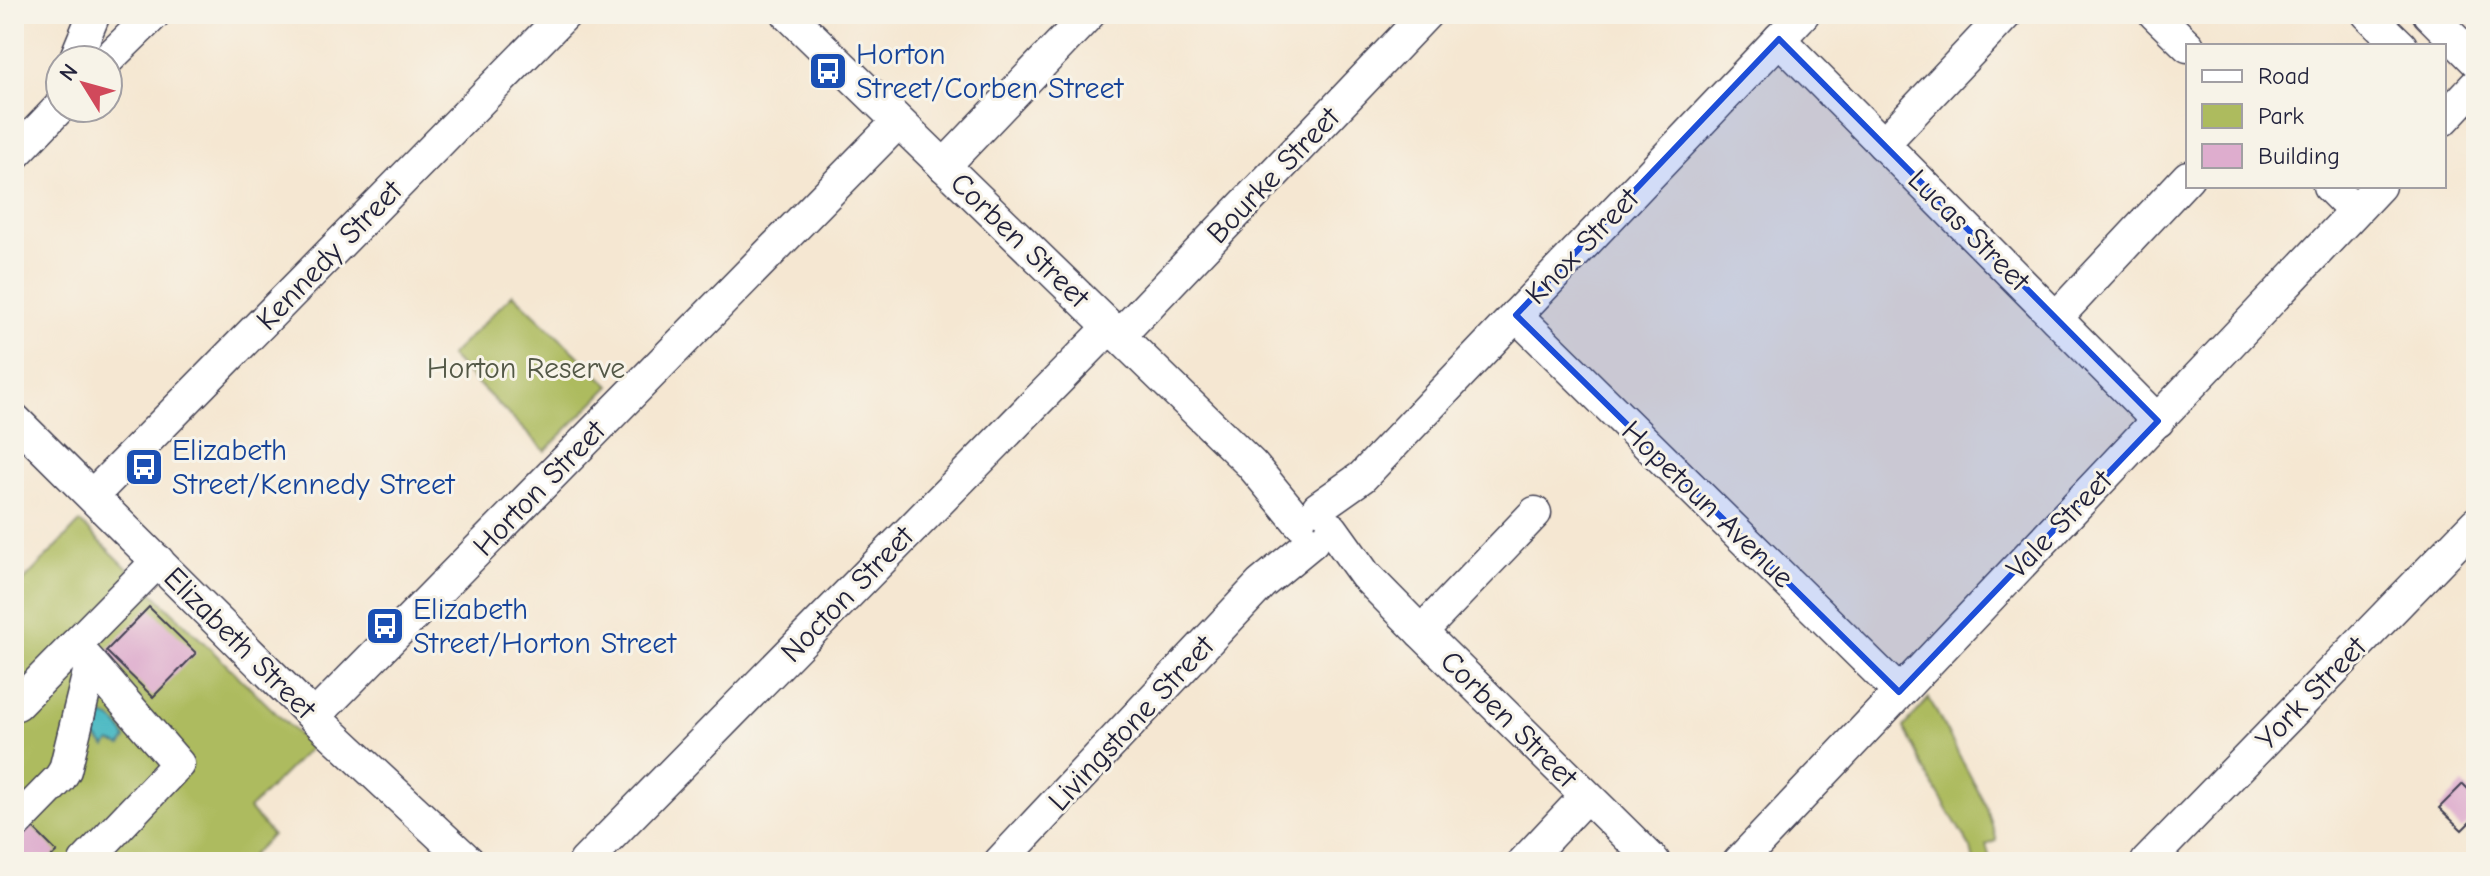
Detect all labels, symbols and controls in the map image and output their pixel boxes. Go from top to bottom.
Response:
place label: Horton Street/Corben Street [856,37,1125,106]
north arrow [44,44,124,124]
legend [2186,44,2446,188]
bus stop icon: Horton Street/Corben Street [807,50,849,92]
text: N [54,59,84,86]
text: Road [2258,62,2310,90]
street label: Bourke Street [1200,99,1348,251]
text: Park [2258,102,2304,130]
text: Building [2258,142,2340,170]
street label: Lucas Street [1901,162,2038,299]
street label: Corben Street [943,166,1097,316]
street label: Kennedy Street [249,172,410,337]
street label: Knox Street [1518,180,1647,312]
park label: Horton Reserve [427,351,625,386]
street label: Horton Street [466,412,614,563]
street label: Hopetoun Avenue [1614,413,1801,595]
place label: Elizabeth Street/Kennedy Street [172,433,456,502]
bus stop icon: Elizabeth Street/Kennedy Street [123,446,165,488]
street label: Vale Street [1999,462,2120,586]
street label: Nocton Street [774,518,922,670]
street label: Elizabeth Street [157,560,324,727]
place label: Elizabeth Street/Horton Street [413,592,677,661]
bus stop icon: Elizabeth Street/Horton Street [364,605,406,647]
street label: Livingstone Street [1041,628,1222,818]
street label: York Street [2249,629,2375,757]
street label: Corben Street [1433,644,1585,796]

